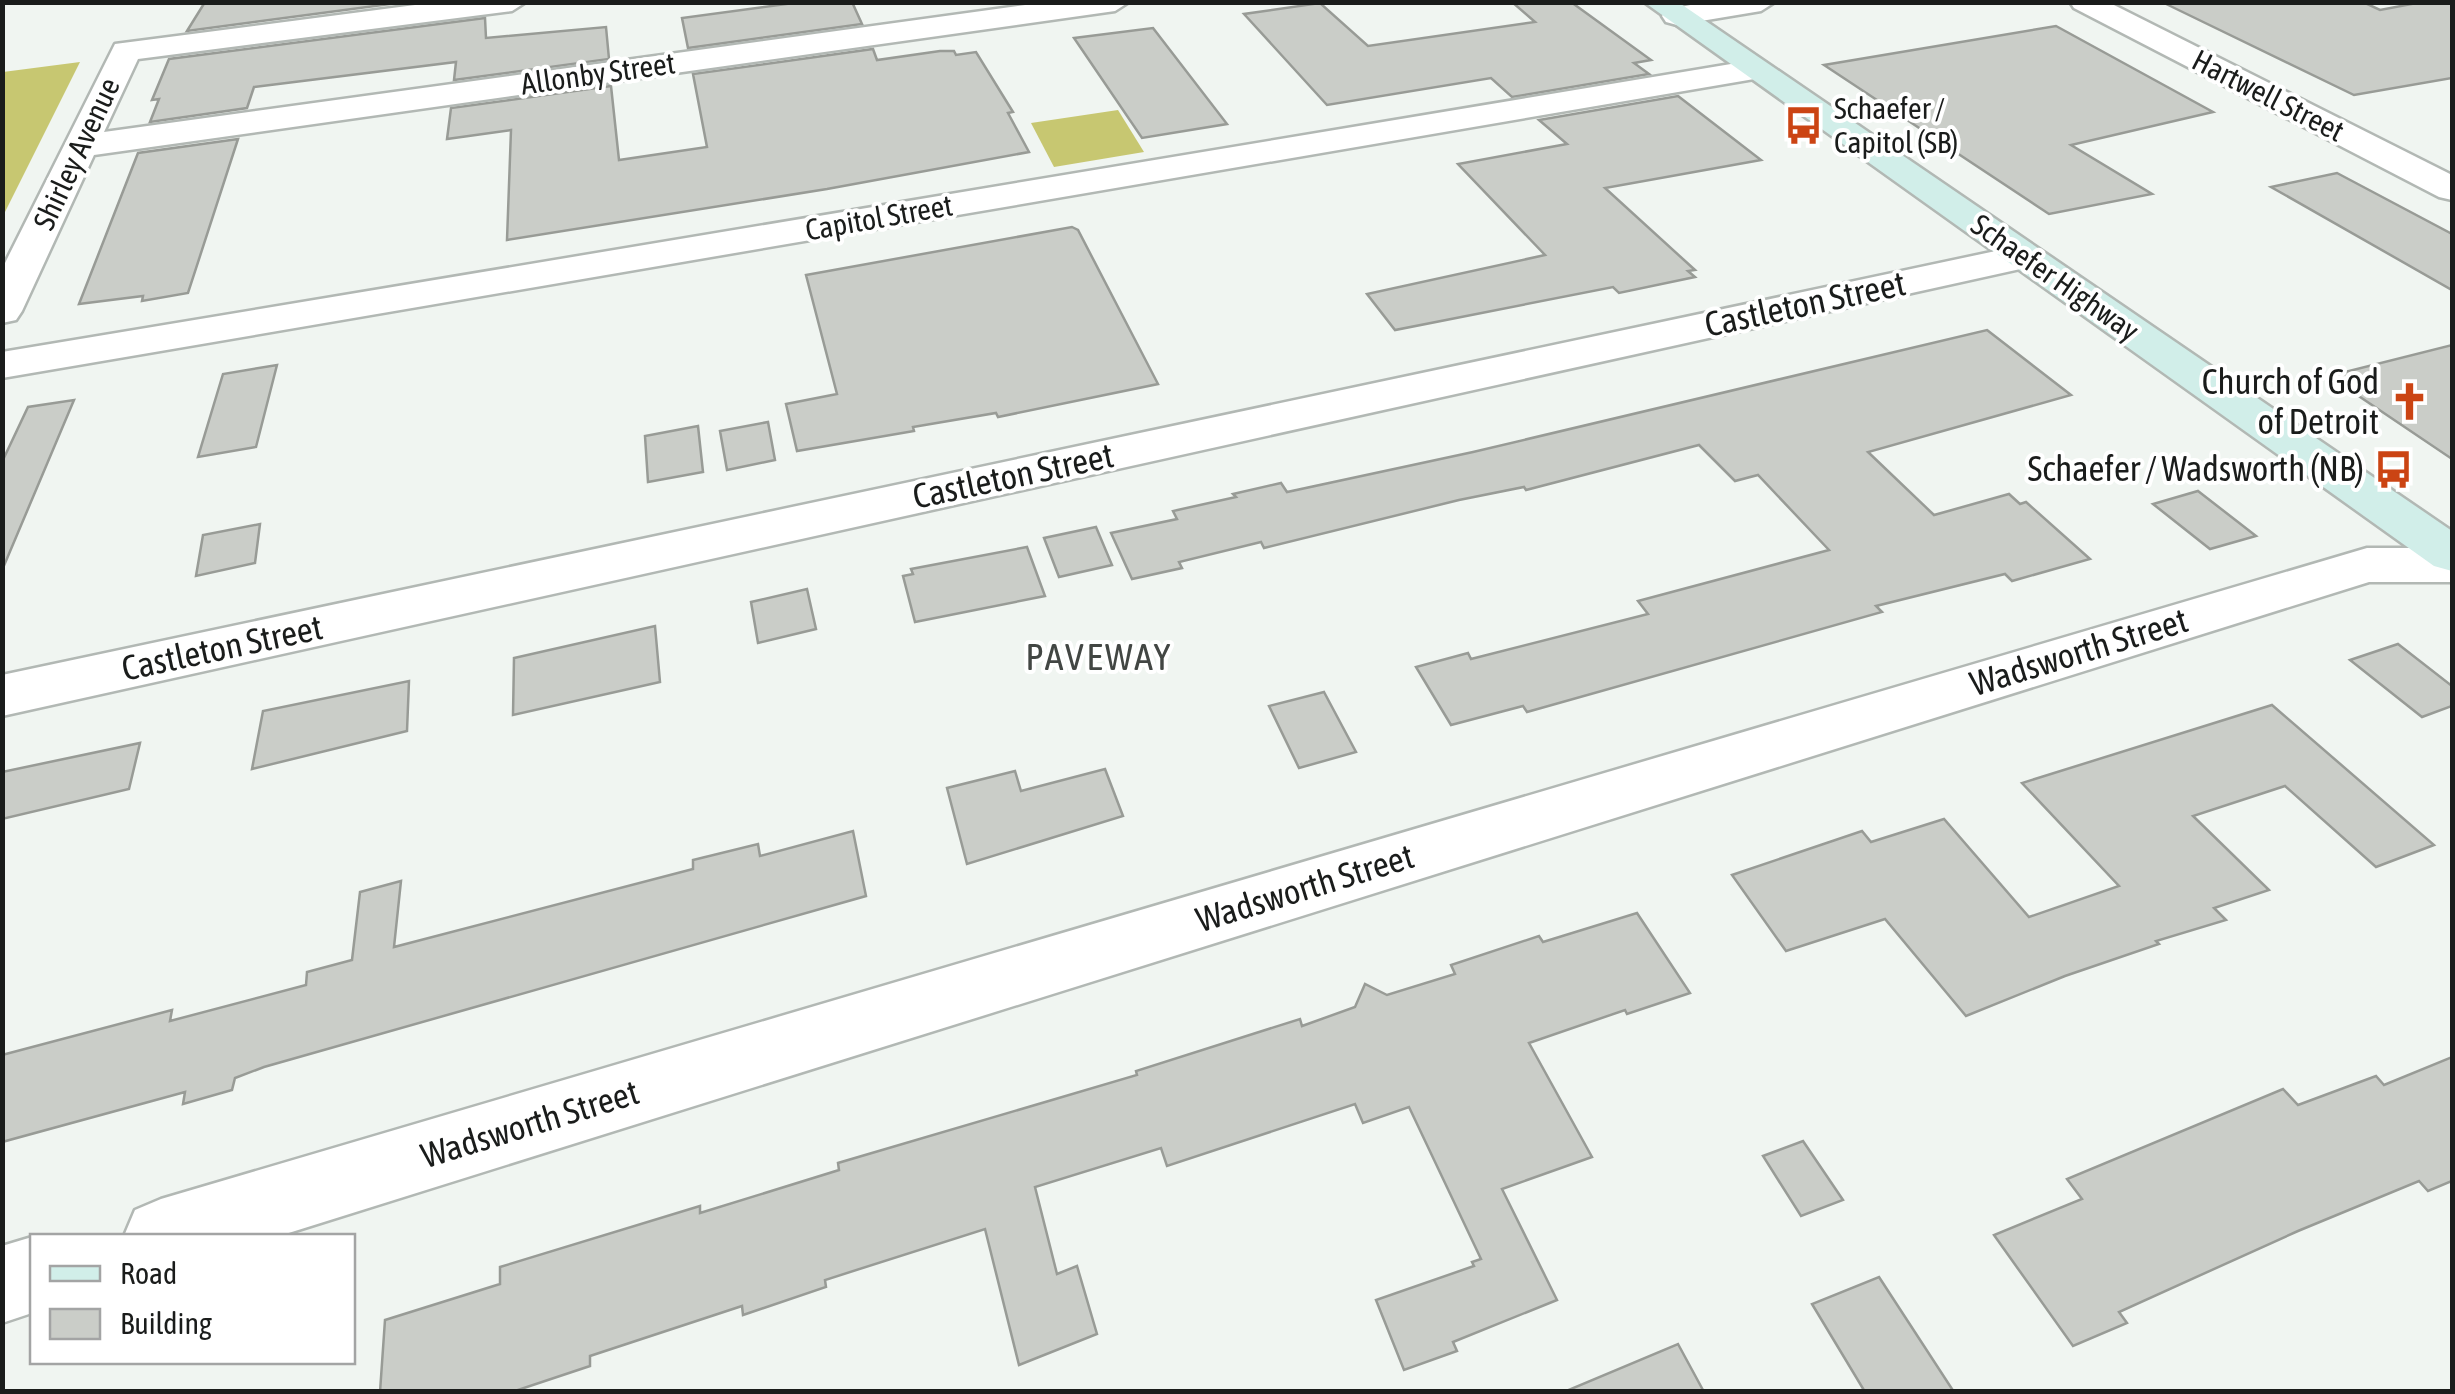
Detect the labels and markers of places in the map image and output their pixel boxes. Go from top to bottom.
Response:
place label: Schaefer / Capitol (SB) [1834,91,1958,159]
bus stop icon: Schaefer / Capitol (SB) [1783,105,1825,147]
place label: Church of God of Detroit [2202,361,2379,441]
church icon: Church of God of Detroit [2388,381,2430,423]
place label: Schaefer / Wadsworth (NB) [2028,448,2364,488]
bus stop icon: Schaefer / Wadsworth (NB) [2373,448,2415,490]

